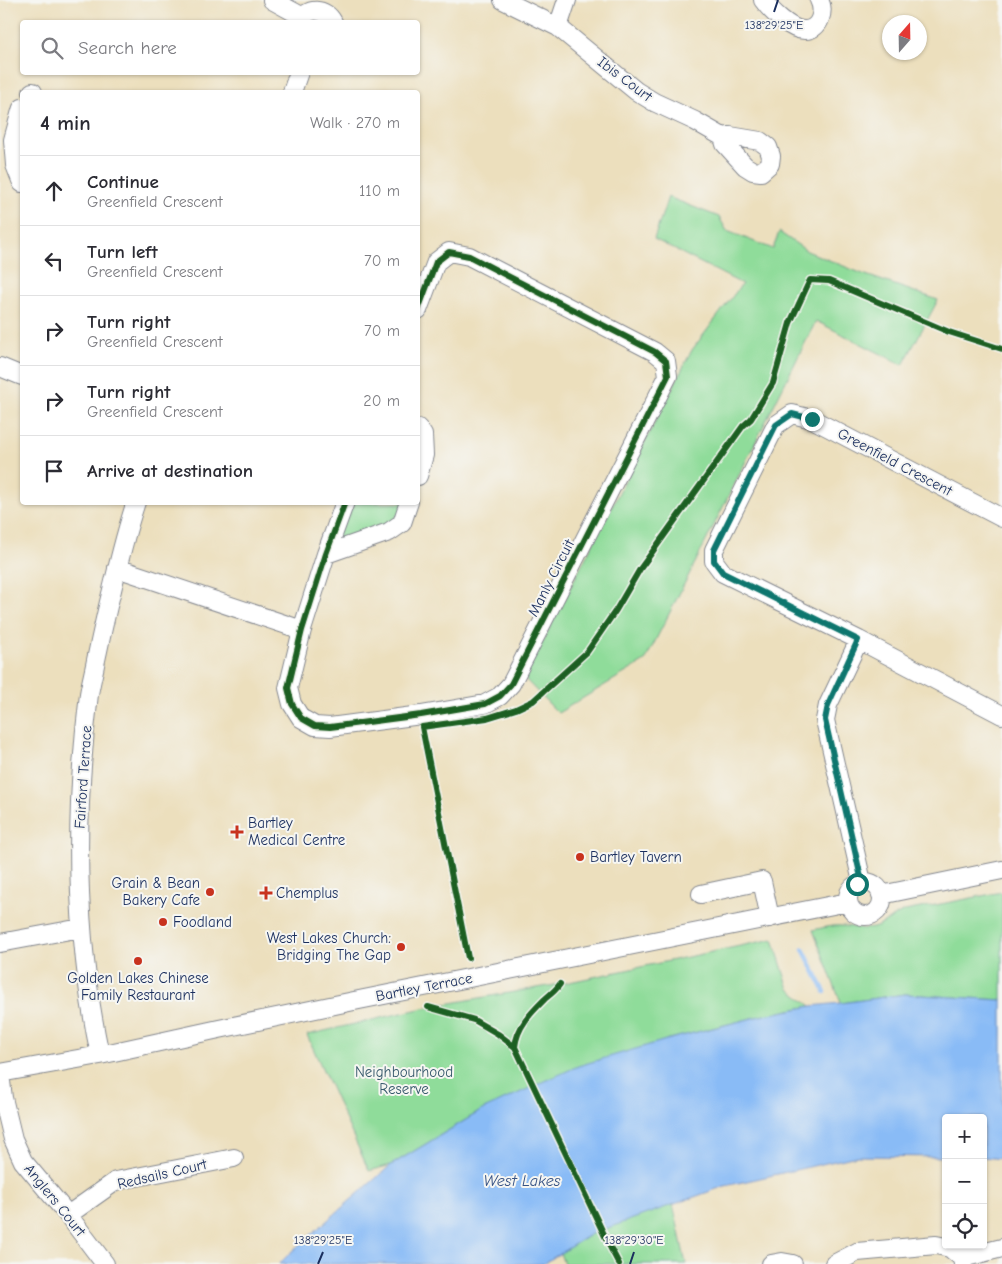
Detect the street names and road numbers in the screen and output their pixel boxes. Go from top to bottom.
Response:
street label: Ibis Court [594,53,656,106]
street label: Greenfield Crescent [835,424,956,500]
street label: Manly Circuit [524,536,578,620]
street label: Fairford Terrace [70,724,96,829]
street label: Bartley Terrace [374,969,474,1005]
street label: Redsails Court [116,1155,209,1193]
street label: Anglers Court [20,1160,90,1240]

